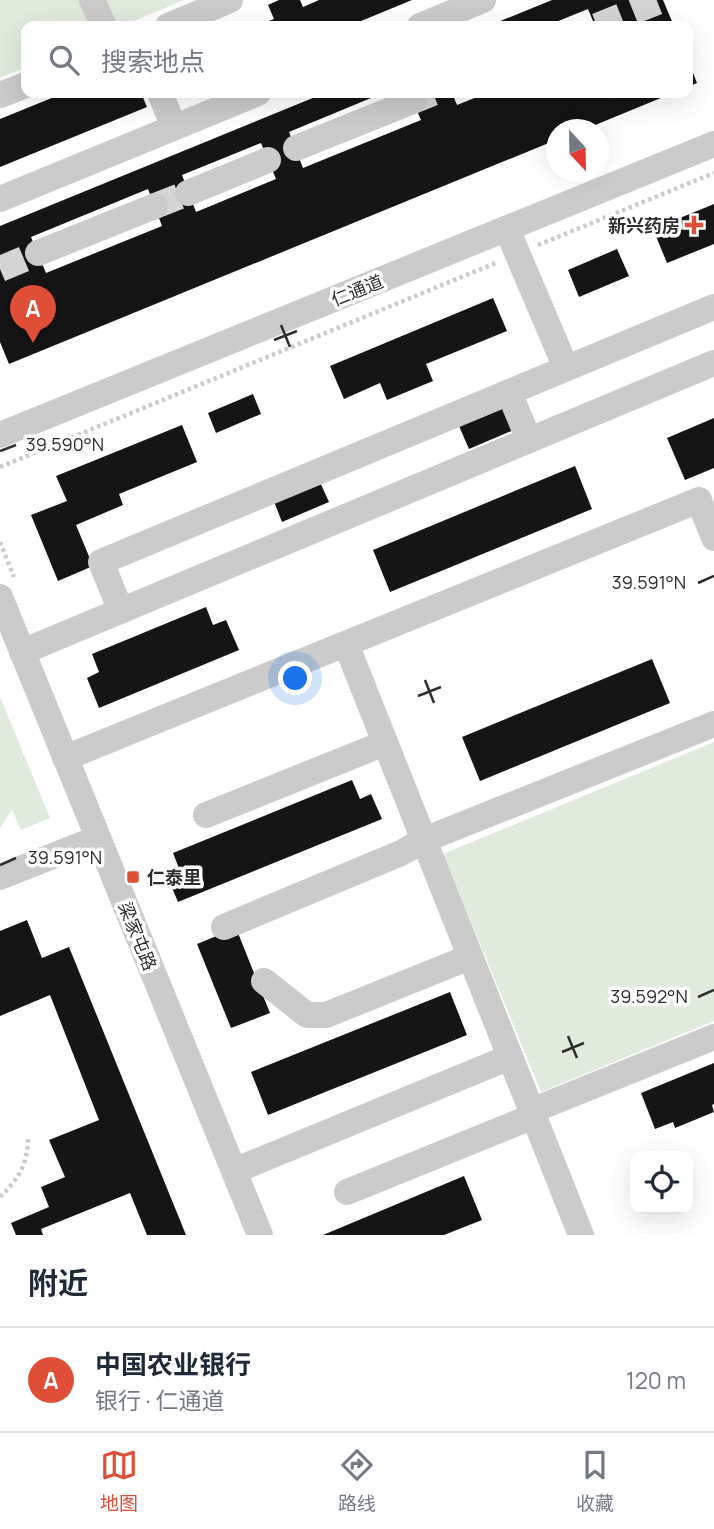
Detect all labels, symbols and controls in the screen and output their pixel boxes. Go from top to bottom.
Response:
search box [21,21,693,98]
icon: search [45,41,83,79]
text: 搜索地点 [101,43,205,79]
north arrow [546,119,609,182]
place label: 新兴药房 [608,213,680,237]
marker: 新兴药房 [686,217,702,233]
street label: 仁通道 [327,269,387,311]
pin: A [10,285,56,343]
text: 39.590°N [26,432,104,456]
text: 39.591°N [612,570,686,594]
your location [278,661,312,695]
text: 39.591°N [28,845,102,869]
place label: 仁泰里 [147,865,201,889]
marker: 仁泰里 [125,869,141,885]
street label: 梁家屯路 [113,898,163,974]
text: 39.592°N [610,984,688,1008]
map controls [630,1151,693,1214]
button: locate [630,1151,693,1214]
text: 附近 [28,1262,88,1303]
text: 中国农业银行 [95,1346,251,1382]
text: A [43,1364,59,1396]
text: 120 m [626,1364,686,1396]
text: 银行 · 仁通道 [95,1384,224,1416]
tab: 地图 [100,1446,138,1516]
tab: 路线 [338,1446,376,1516]
tab: 收藏 [576,1446,614,1516]

